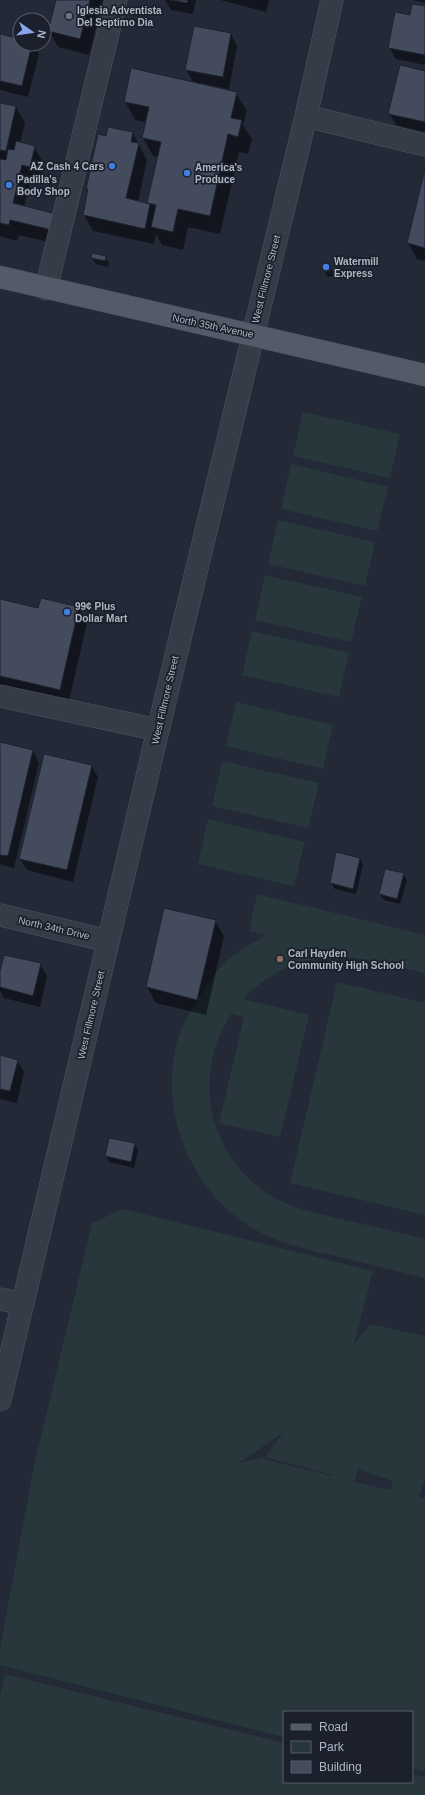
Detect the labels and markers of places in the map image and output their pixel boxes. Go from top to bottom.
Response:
place label: Iglesia Adventista Del Septimo Dia [77,5,162,28]
marker: Iglesia Adventista Del Septimo Dia [64,11,74,21]
place label: AZ Cash 4 Cars [30,161,104,172]
marker: AZ Cash 4 Cars [107,161,117,171]
place label: America's Produce [195,162,243,185]
marker: America's Produce [182,168,192,178]
place label: Padilla's Body Shop [17,174,70,197]
marker: Padilla's Body Shop [4,180,14,190]
place label: Watermill Express [334,256,379,279]
marker: Watermill Express [321,262,331,272]
place label: 99¢ Plus Dollar Mart [75,601,128,624]
marker: 99¢ Plus Dollar Mart [62,607,72,617]
place label: Carl Hayden Community High School [288,948,404,971]
marker: Carl Hayden Community High School [275,954,285,964]

